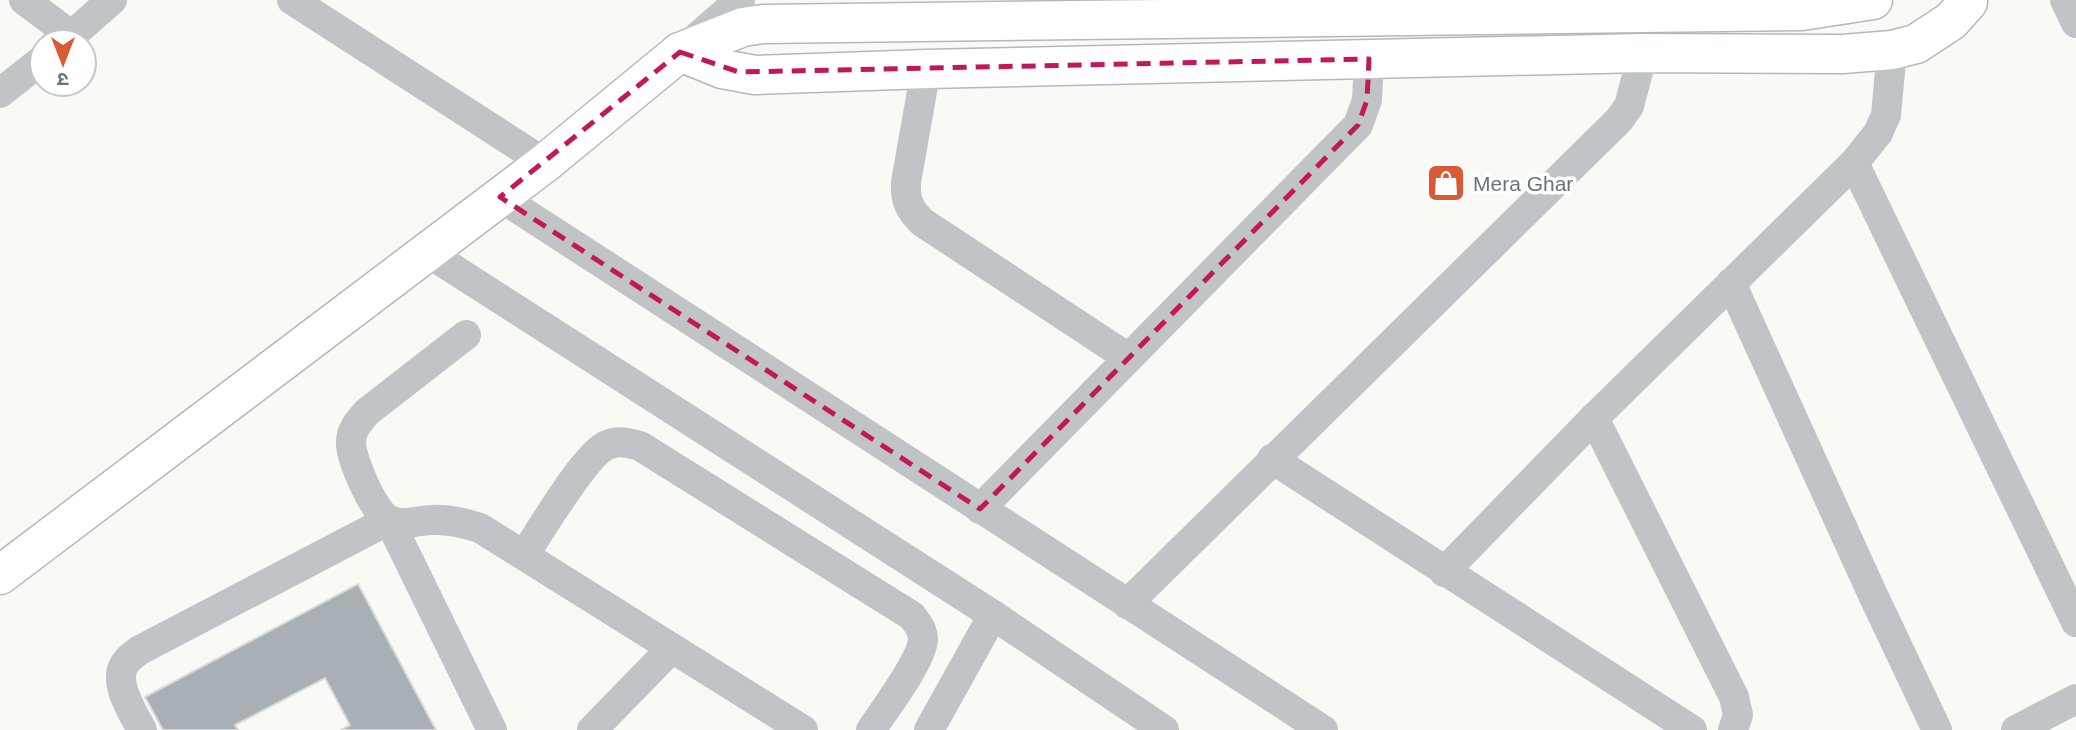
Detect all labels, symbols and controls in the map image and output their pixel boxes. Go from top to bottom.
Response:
north arrow [28,28,98,98]
text: उ [57,69,69,90]
shop icon: Mera Ghar [1425,162,1467,204]
place label: Mera Ghar [1473,172,1573,195]

